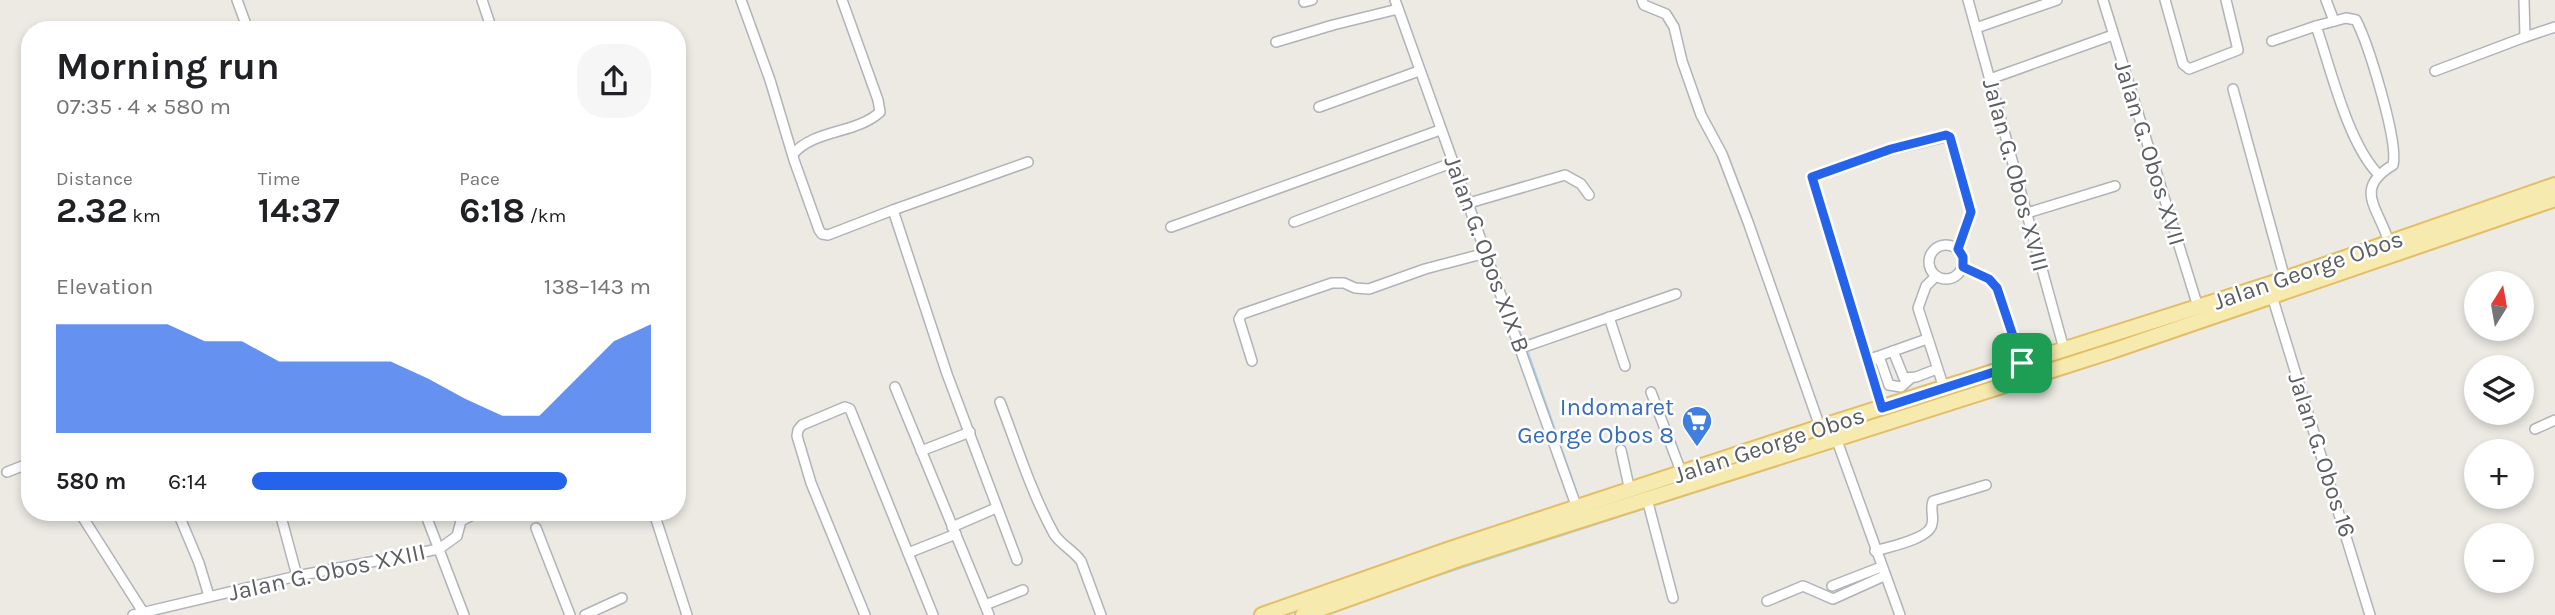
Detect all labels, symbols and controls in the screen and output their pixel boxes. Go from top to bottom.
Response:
text: Morning run [56,44,280,89]
button: share [577,44,651,118]
street label: Jalan G. Obos XVII [2109,57,2191,249]
street label: Jalan G. Obos XVIII [1977,75,2055,275]
text: 07:35 · 4 × 580 m [56,93,231,120]
street label: Jalan G. Obos XIX B [1438,152,1536,356]
text: Distance [56,168,133,190]
text: Time [258,168,300,190]
text: Pace [459,168,500,190]
text: 2.32 [56,190,128,231]
text: 14:37 [258,190,340,231]
text: 6:18 [459,190,525,231]
text: km [128,205,161,227]
text: /km [525,205,566,227]
street label: Jalan George Obos [2209,224,2407,316]
north arrow [2464,271,2534,341]
map controls [2464,271,2534,593]
text: Elevation [56,273,153,300]
text: 138–143 m [544,273,651,300]
pin [1992,333,2052,393]
icon: arrive [2003,344,2041,382]
button: layers [2464,355,2534,425]
street label: Jalan G. Obos 16 [2282,369,2362,541]
place label: Indomaret George Obos 8 [1517,393,1674,449]
street label: Jalan George Obos [1670,401,1868,489]
supermarket icon: Indomaret George Obos 8 [1680,404,1714,448]
button: + [2464,439,2534,509]
text: 580 m [56,468,126,495]
text: 6:14 [168,468,207,495]
button: − [2464,523,2534,593]
street label: Jalan G. Obos XXIII [226,537,428,607]

